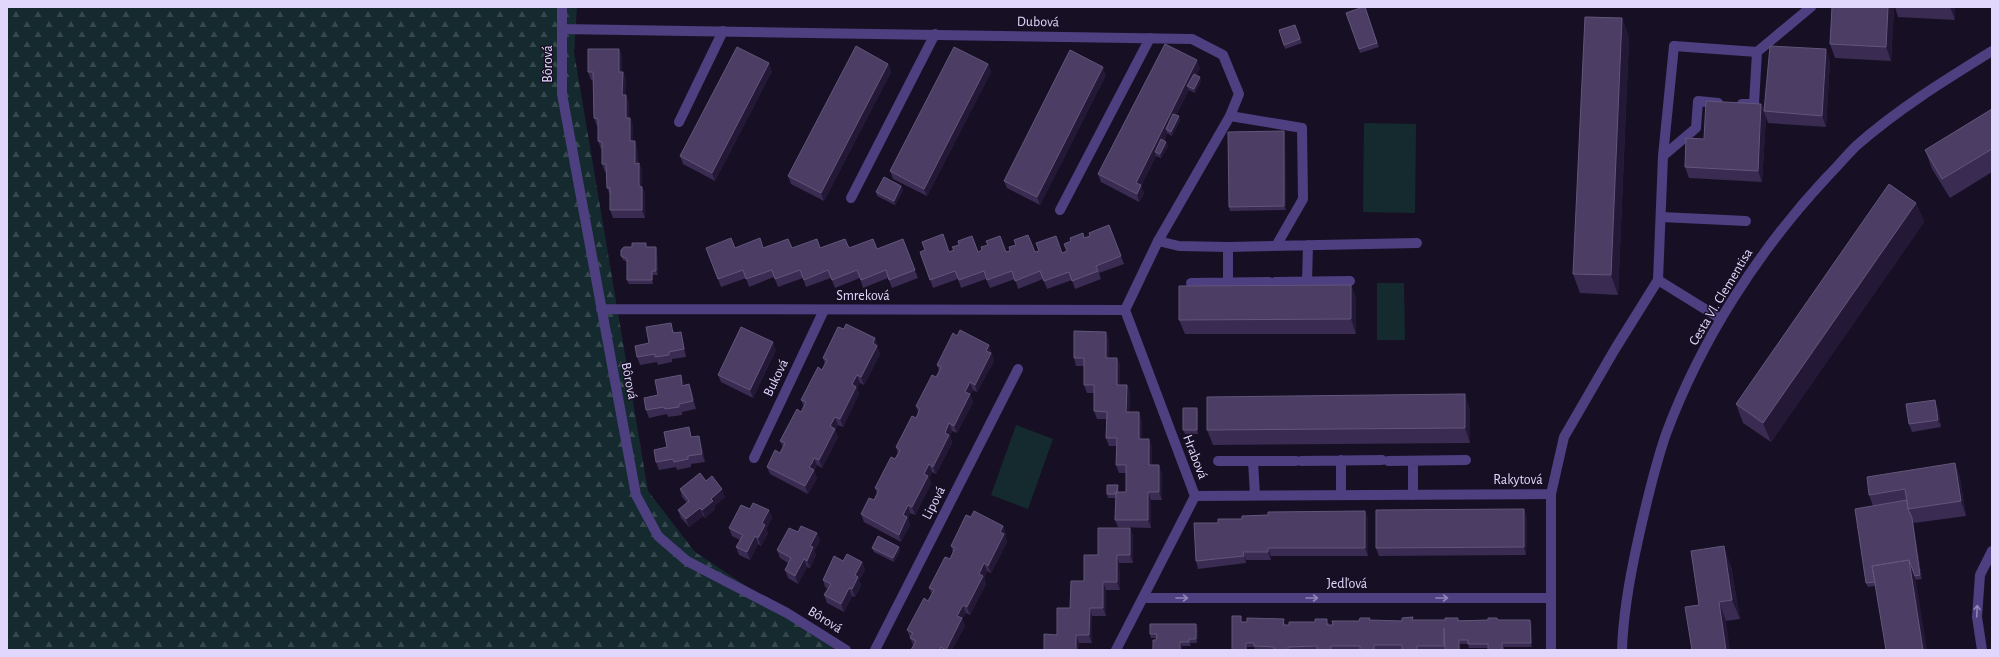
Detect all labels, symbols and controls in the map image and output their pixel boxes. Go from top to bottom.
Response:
street label: Dubová [1017,15,1060,29]
street label: Bôrová [541,45,555,83]
street label: Cesta Vl. Clementisa [1687,246,1756,348]
street label: Smreková [836,289,890,303]
street label: Buková [761,357,791,399]
street label: Bôrová [619,361,640,401]
street label: Hrabová [1180,433,1210,482]
street label: Rakytová [1493,473,1543,487]
street label: Lipová [920,484,948,522]
street label: Jedľová [1327,577,1368,591]
one-way arrow [1175,594,1188,602]
one-way arrow [1305,594,1318,602]
one-way arrow [1435,594,1448,602]
street label: Bôrová [805,604,845,636]
one-way arrow [1974,605,1981,618]

